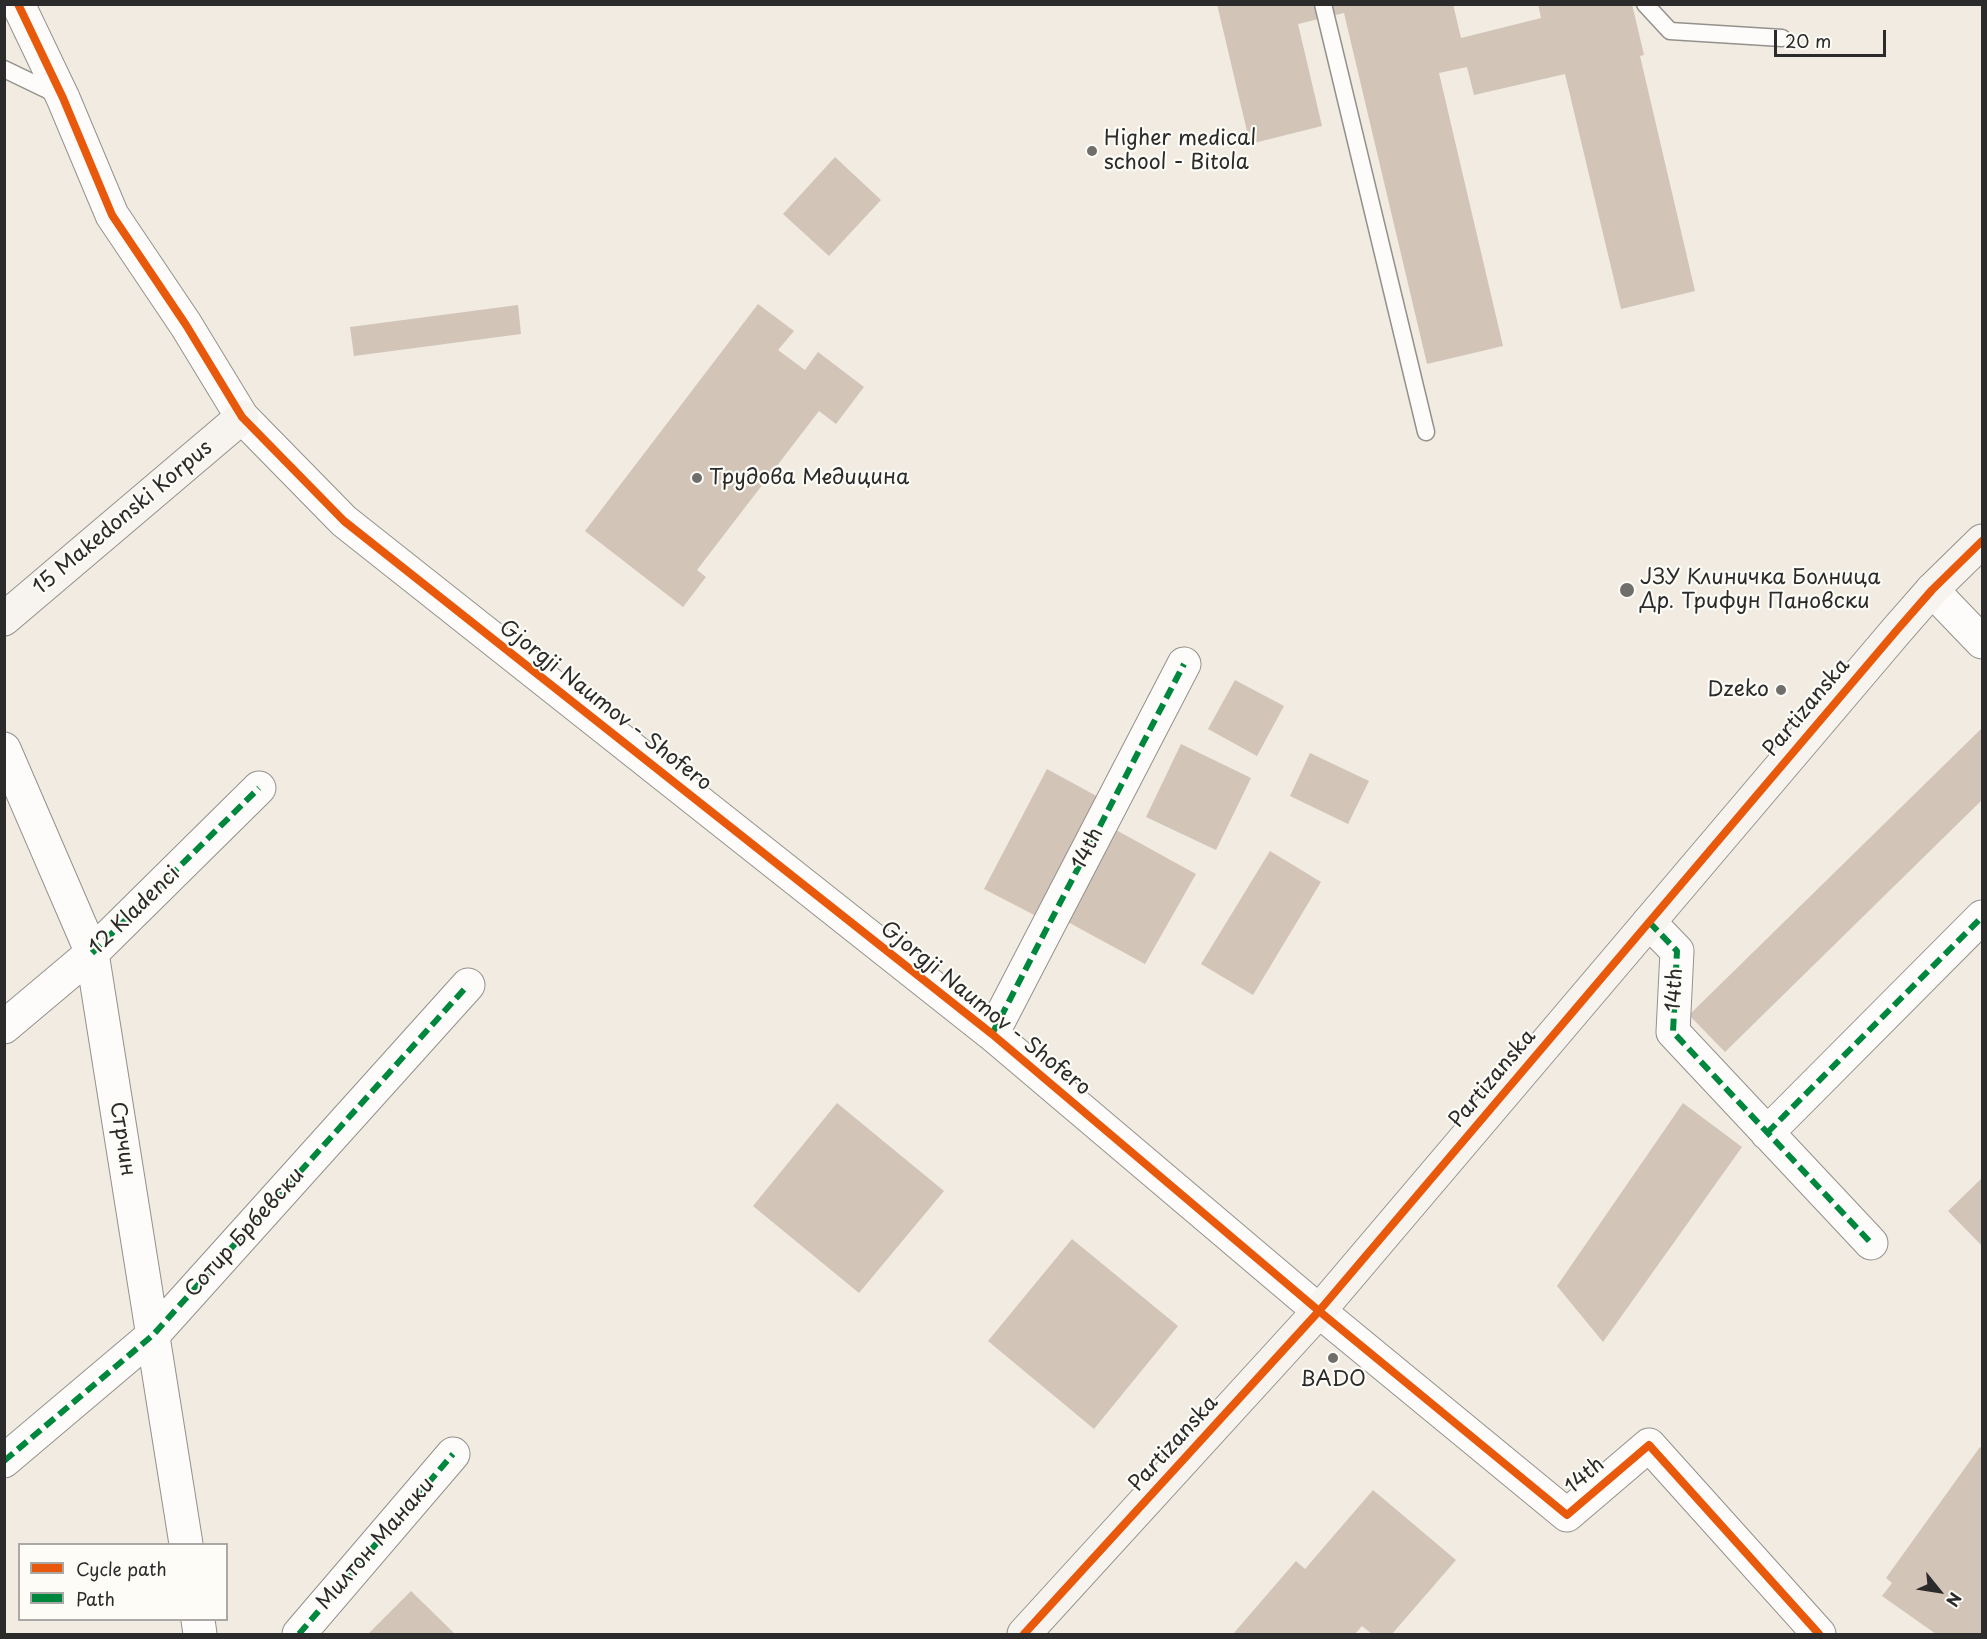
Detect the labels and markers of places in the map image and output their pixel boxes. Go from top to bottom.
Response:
place label: Higher medical school - Bitola [1104,126,1256,176]
marker: Higher medical school - Bitola [1085,144,1099,158]
place label: Трудова Медицина [709,465,909,491]
marker: Трудова Медицина [690,471,704,485]
place label: ЈЗУ Клиничка Болница Др. Трифун Пановски [1640,565,1880,615]
marker: ЈЗУ Клиничка Болница Др. Трифун Пановски [1618,581,1636,599]
place label: Dzeko [1708,677,1769,703]
marker: Dzeko [1774,683,1788,697]
marker: BADO [1326,1351,1340,1365]
place label: BADO [1300,1367,1366,1393]

